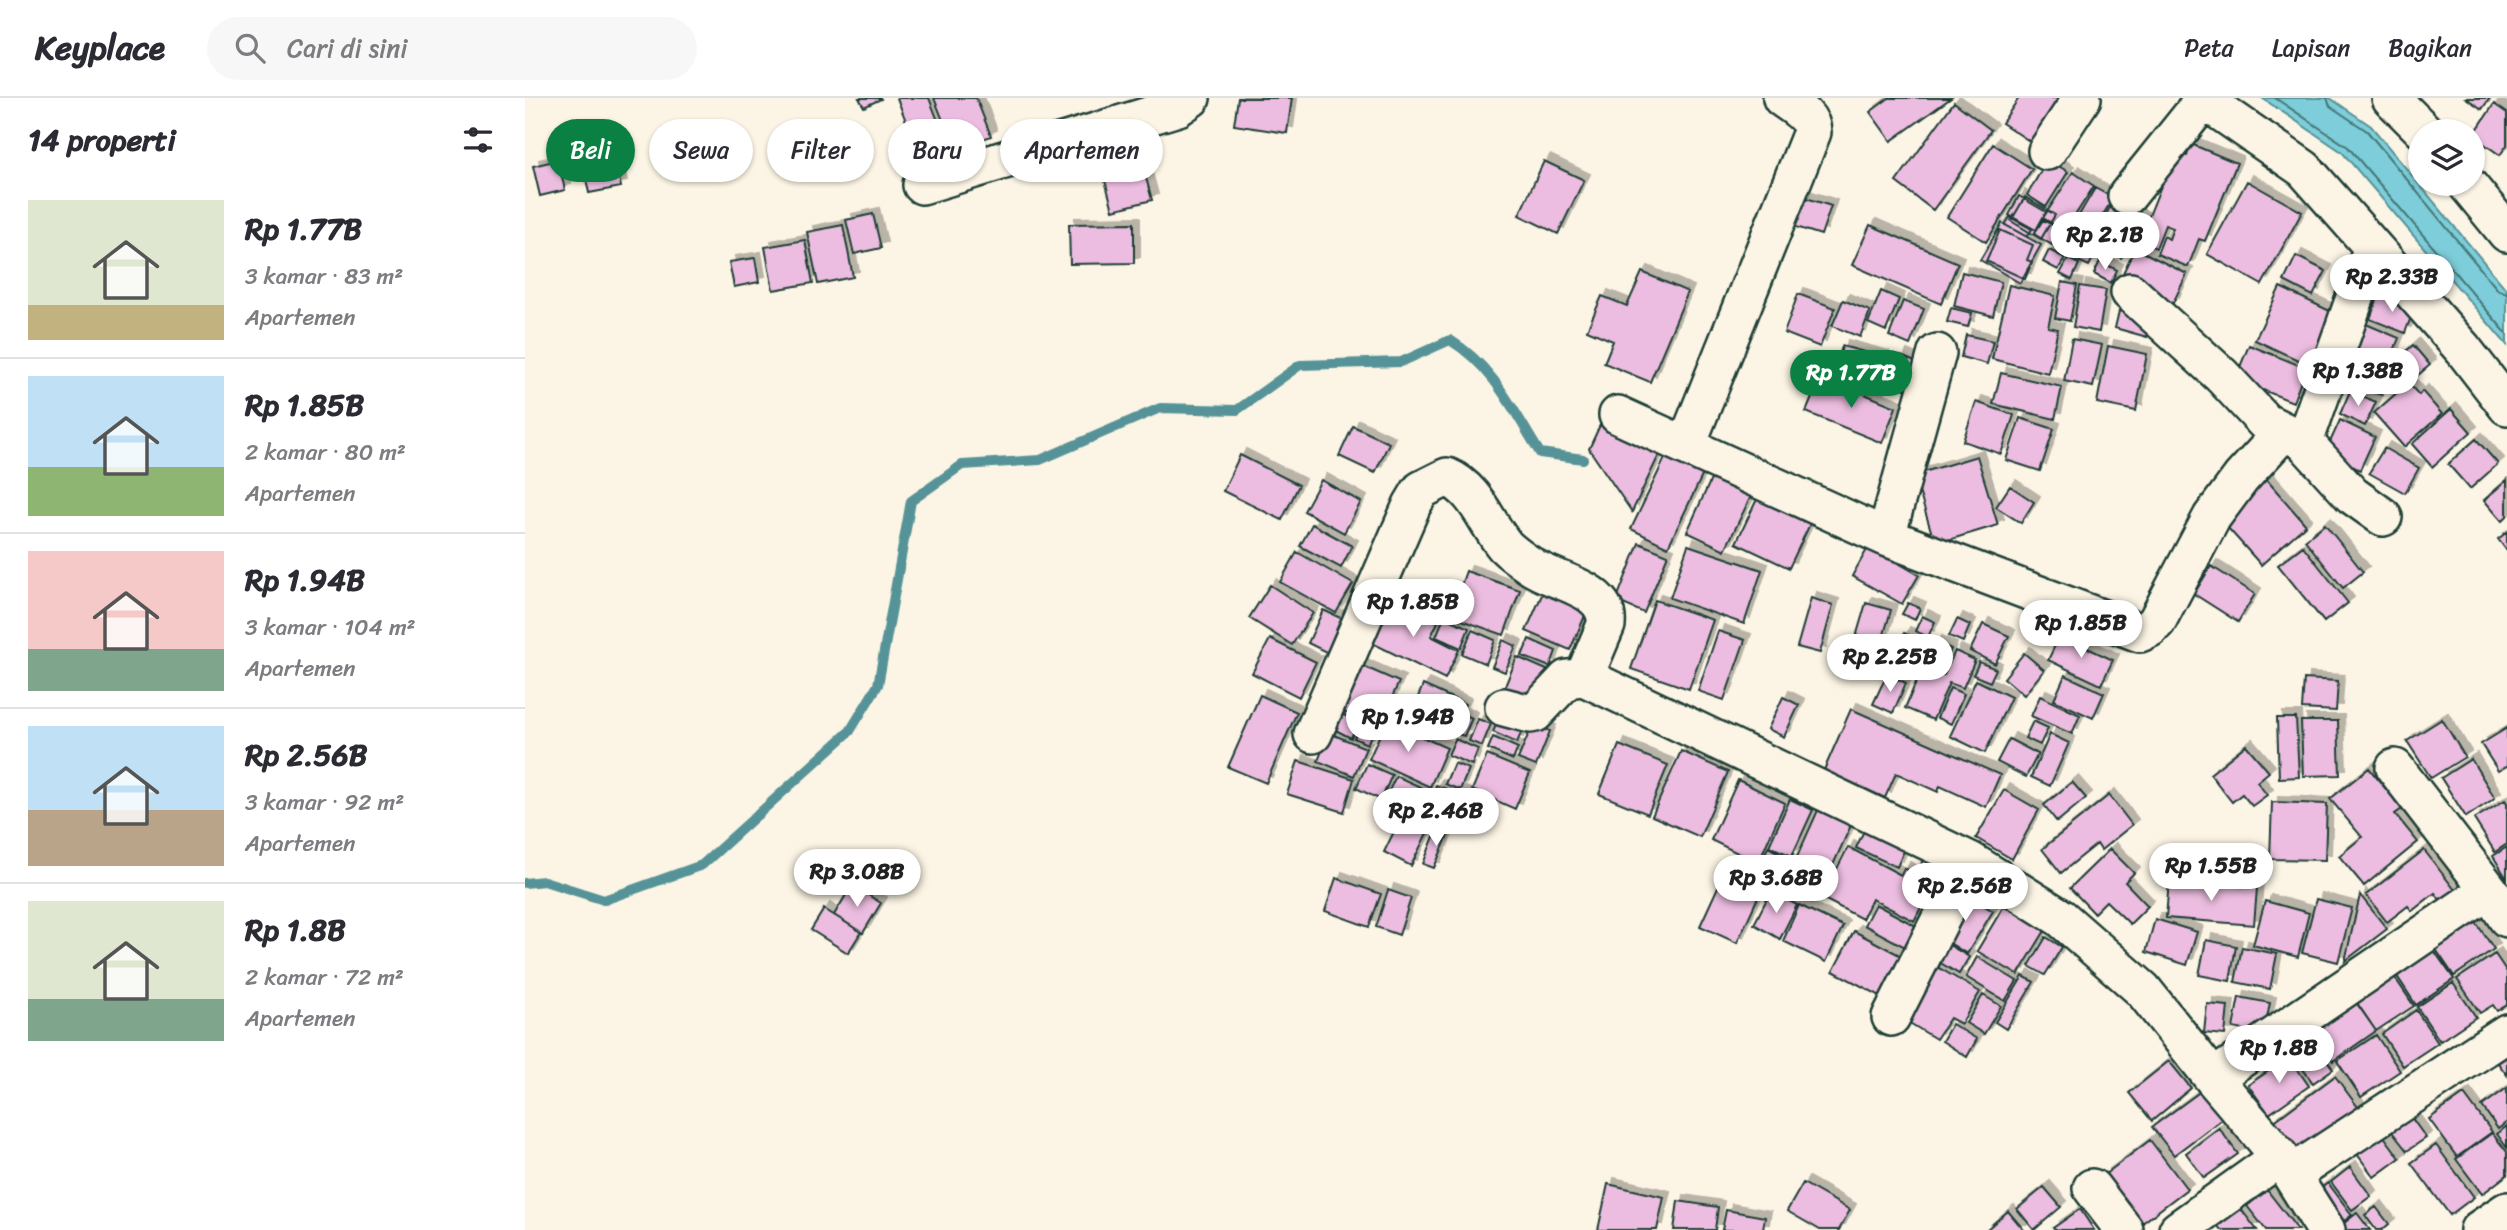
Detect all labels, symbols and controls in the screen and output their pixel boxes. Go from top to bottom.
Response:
search box [207,17,697,80]
text: Keyplace [35,19,165,77]
text: Cari di sini [287,25,407,71]
text: Peta [2184,27,2234,69]
text: Lapisan [2272,27,2350,69]
text: Bagikan [2388,27,2472,69]
icon: search [231,29,269,67]
text: 14 properti [28,113,176,167]
chip: Beli [546,119,635,182]
chip: Sewa [649,119,753,182]
chip: Filter [767,119,874,182]
chip: Baru [888,119,986,182]
chip: Apartemen [1000,119,1163,182]
map controls [2408,119,2485,196]
button: layers [2408,119,2485,196]
icon: filters [459,121,497,159]
text: Rp 1.77B [245,202,362,256]
pin: Rp 2.1B [2040,212,2170,272]
text: Rp 2.1B [2067,214,2143,255]
icon: home [84,228,168,312]
pin: Rp 2.33B [2320,254,2464,314]
text: 3 kamar · 83 m² [245,256,403,297]
text: Rp 2.33B [2346,256,2438,297]
text: Apartemen [245,297,355,338]
pin: Rp 1.38B [2286,348,2430,408]
pin: Rp 1.77B [1779,350,1923,410]
text: Rp 1.38B [2313,350,2403,391]
text: Rp 1.77B [1806,352,1896,393]
text: Rp 1.85B [245,378,364,432]
icon: home [84,404,168,488]
text: 2 kamar · 80 m² [245,432,406,473]
text: Apartemen [245,473,355,514]
text: Rp 1.94B [245,553,365,607]
icon: home [84,579,168,663]
pin: Rp 1.85B [1341,580,1485,639]
text: Rp 1.85B [1367,581,1459,622]
pin: Rp 1.85B [2009,601,2153,660]
text: Rp 1.85B [2035,602,2127,643]
text: 3 kamar · 104 m² [245,607,416,648]
pin: Rp 2.25B [1818,634,1962,694]
text: Rp 2.25B [1843,636,1937,677]
text: Apartemen [245,648,355,689]
pin: Rp 1.94B [1336,694,1480,754]
text: Rp 1.94B [1362,696,1454,737]
text: Rp 2.56B [245,728,368,782]
icon: home [84,754,168,838]
text: 3 kamar · 92 m² [245,782,404,823]
pin: Rp 2.46B [1364,788,1508,848]
text: Rp 2.46B [1389,790,1483,831]
text: Apartemen [245,823,355,864]
pin: Rp 1.55B [2139,844,2283,903]
text: Rp 1.55B [2165,845,2257,886]
pin: Rp 3.08B [785,850,929,909]
text: Rp 3.08B [810,851,904,892]
pin: Rp 3.68B [1704,856,1848,915]
text: Rp 3.68B [1729,857,1823,898]
pin: Rp 2.56B [1893,864,2037,923]
text: Rp 2.56B [1918,865,2012,906]
text: Rp 1.8B [245,903,346,957]
icon: home [84,929,168,1013]
text: 2 kamar · 72 m² [245,957,404,998]
text: Apartemen [245,998,355,1039]
pin: Rp 1.8B [2214,1026,2344,1085]
text: Rp 1.8B [2240,1027,2318,1068]

